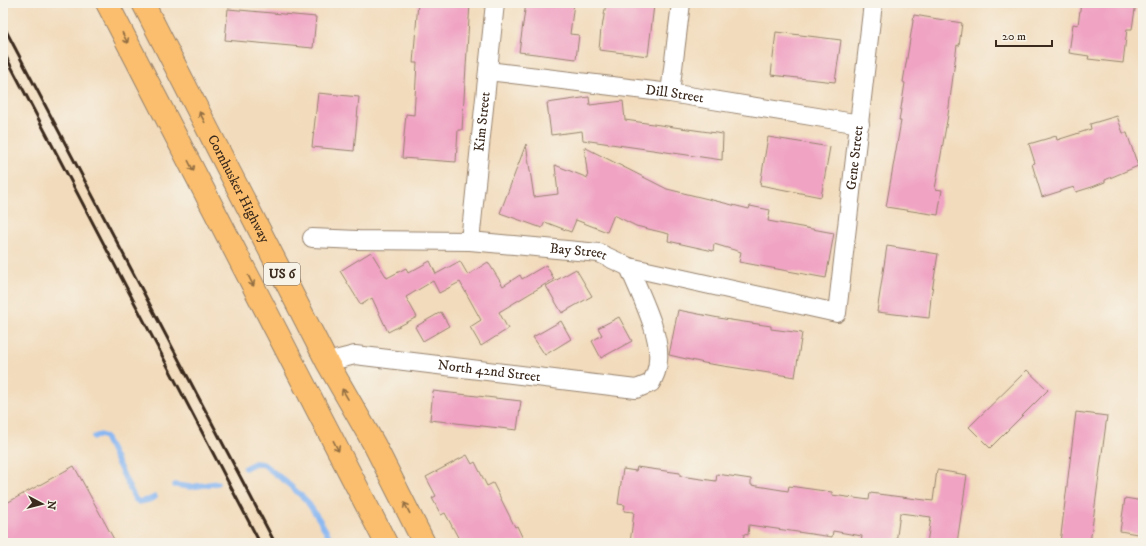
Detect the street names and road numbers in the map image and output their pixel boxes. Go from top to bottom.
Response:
street label: Dill Street [644,81,706,107]
street label: Kim Street [470,90,495,152]
street label: Gene Street [842,124,868,191]
street label: Cornhusker Highway [203,132,274,246]
street label: Bay Street [549,239,611,265]
road number: US 6 [264,263,300,285]
street label: North 42nd Street [437,356,542,386]

